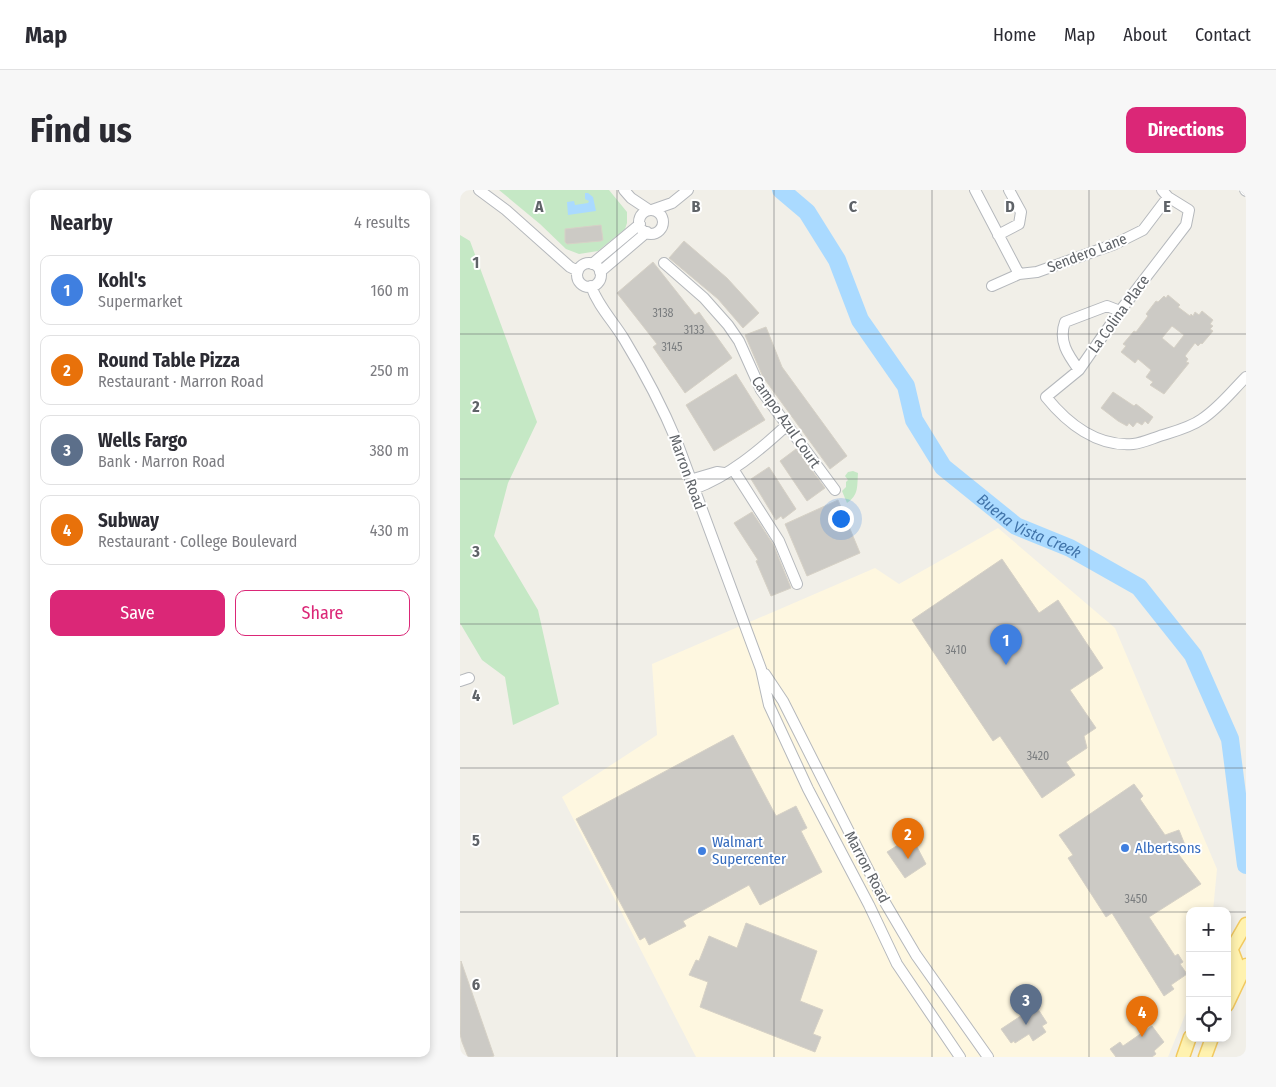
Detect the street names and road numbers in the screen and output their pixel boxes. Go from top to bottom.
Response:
street label: Sendero Lane [1045,230,1129,276]
street label: La Colina Place [1085,272,1153,356]
street label: Campo Azul Court [748,373,824,471]
street label: Marron Road [665,432,709,512]
street label: Marron Road [841,828,893,906]

